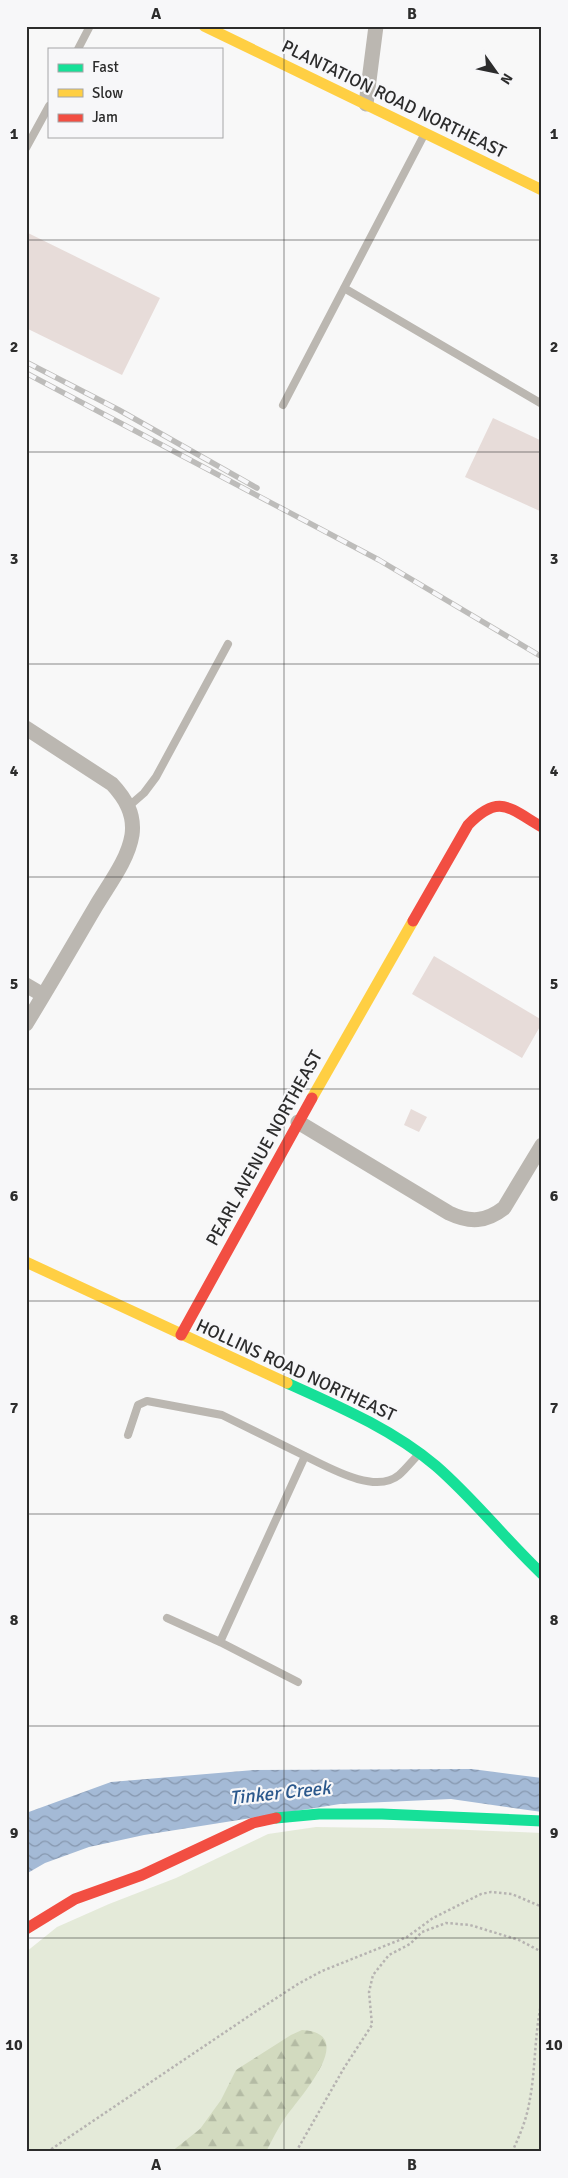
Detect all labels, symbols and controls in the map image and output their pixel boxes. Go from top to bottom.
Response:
text: A [151,4,162,24]
text: B [407,4,417,24]
street label: PLANTATION ROAD NORTHEAST [278,35,510,163]
legend [48,48,222,138]
north arrow [470,48,520,98]
text: Fast [92,58,119,76]
text: Slow [92,84,123,102]
text: Jam [92,108,118,126]
text: 1 [10,124,19,144]
text: 1 [550,124,559,144]
text: 2 [10,337,18,357]
text: 2 [550,337,558,357]
text: 3 [10,549,18,569]
text: 3 [550,549,558,569]
text: 4 [10,761,19,781]
text: 4 [550,761,559,781]
text: 5 [10,974,18,994]
text: 5 [550,974,558,994]
street label: PEARL AVENUE NORTHEAST [201,1046,327,1249]
text: 6 [10,1186,19,1206]
text: 6 [550,1186,559,1206]
street label: HOLLINS ROAD NORTHEAST [193,1314,400,1426]
text: 7 [10,1398,19,1418]
text: 7 [550,1398,559,1418]
text: 8 [10,1610,19,1630]
text: 8 [550,1610,559,1630]
water label: Tinker Creek [228,1776,333,1810]
text: 9 [10,1823,19,1843]
text: 9 [550,1823,559,1843]
text: 10 [5,2035,23,2055]
text: 10 [545,2035,563,2055]
text: A [151,2155,162,2175]
text: B [407,2155,417,2175]

